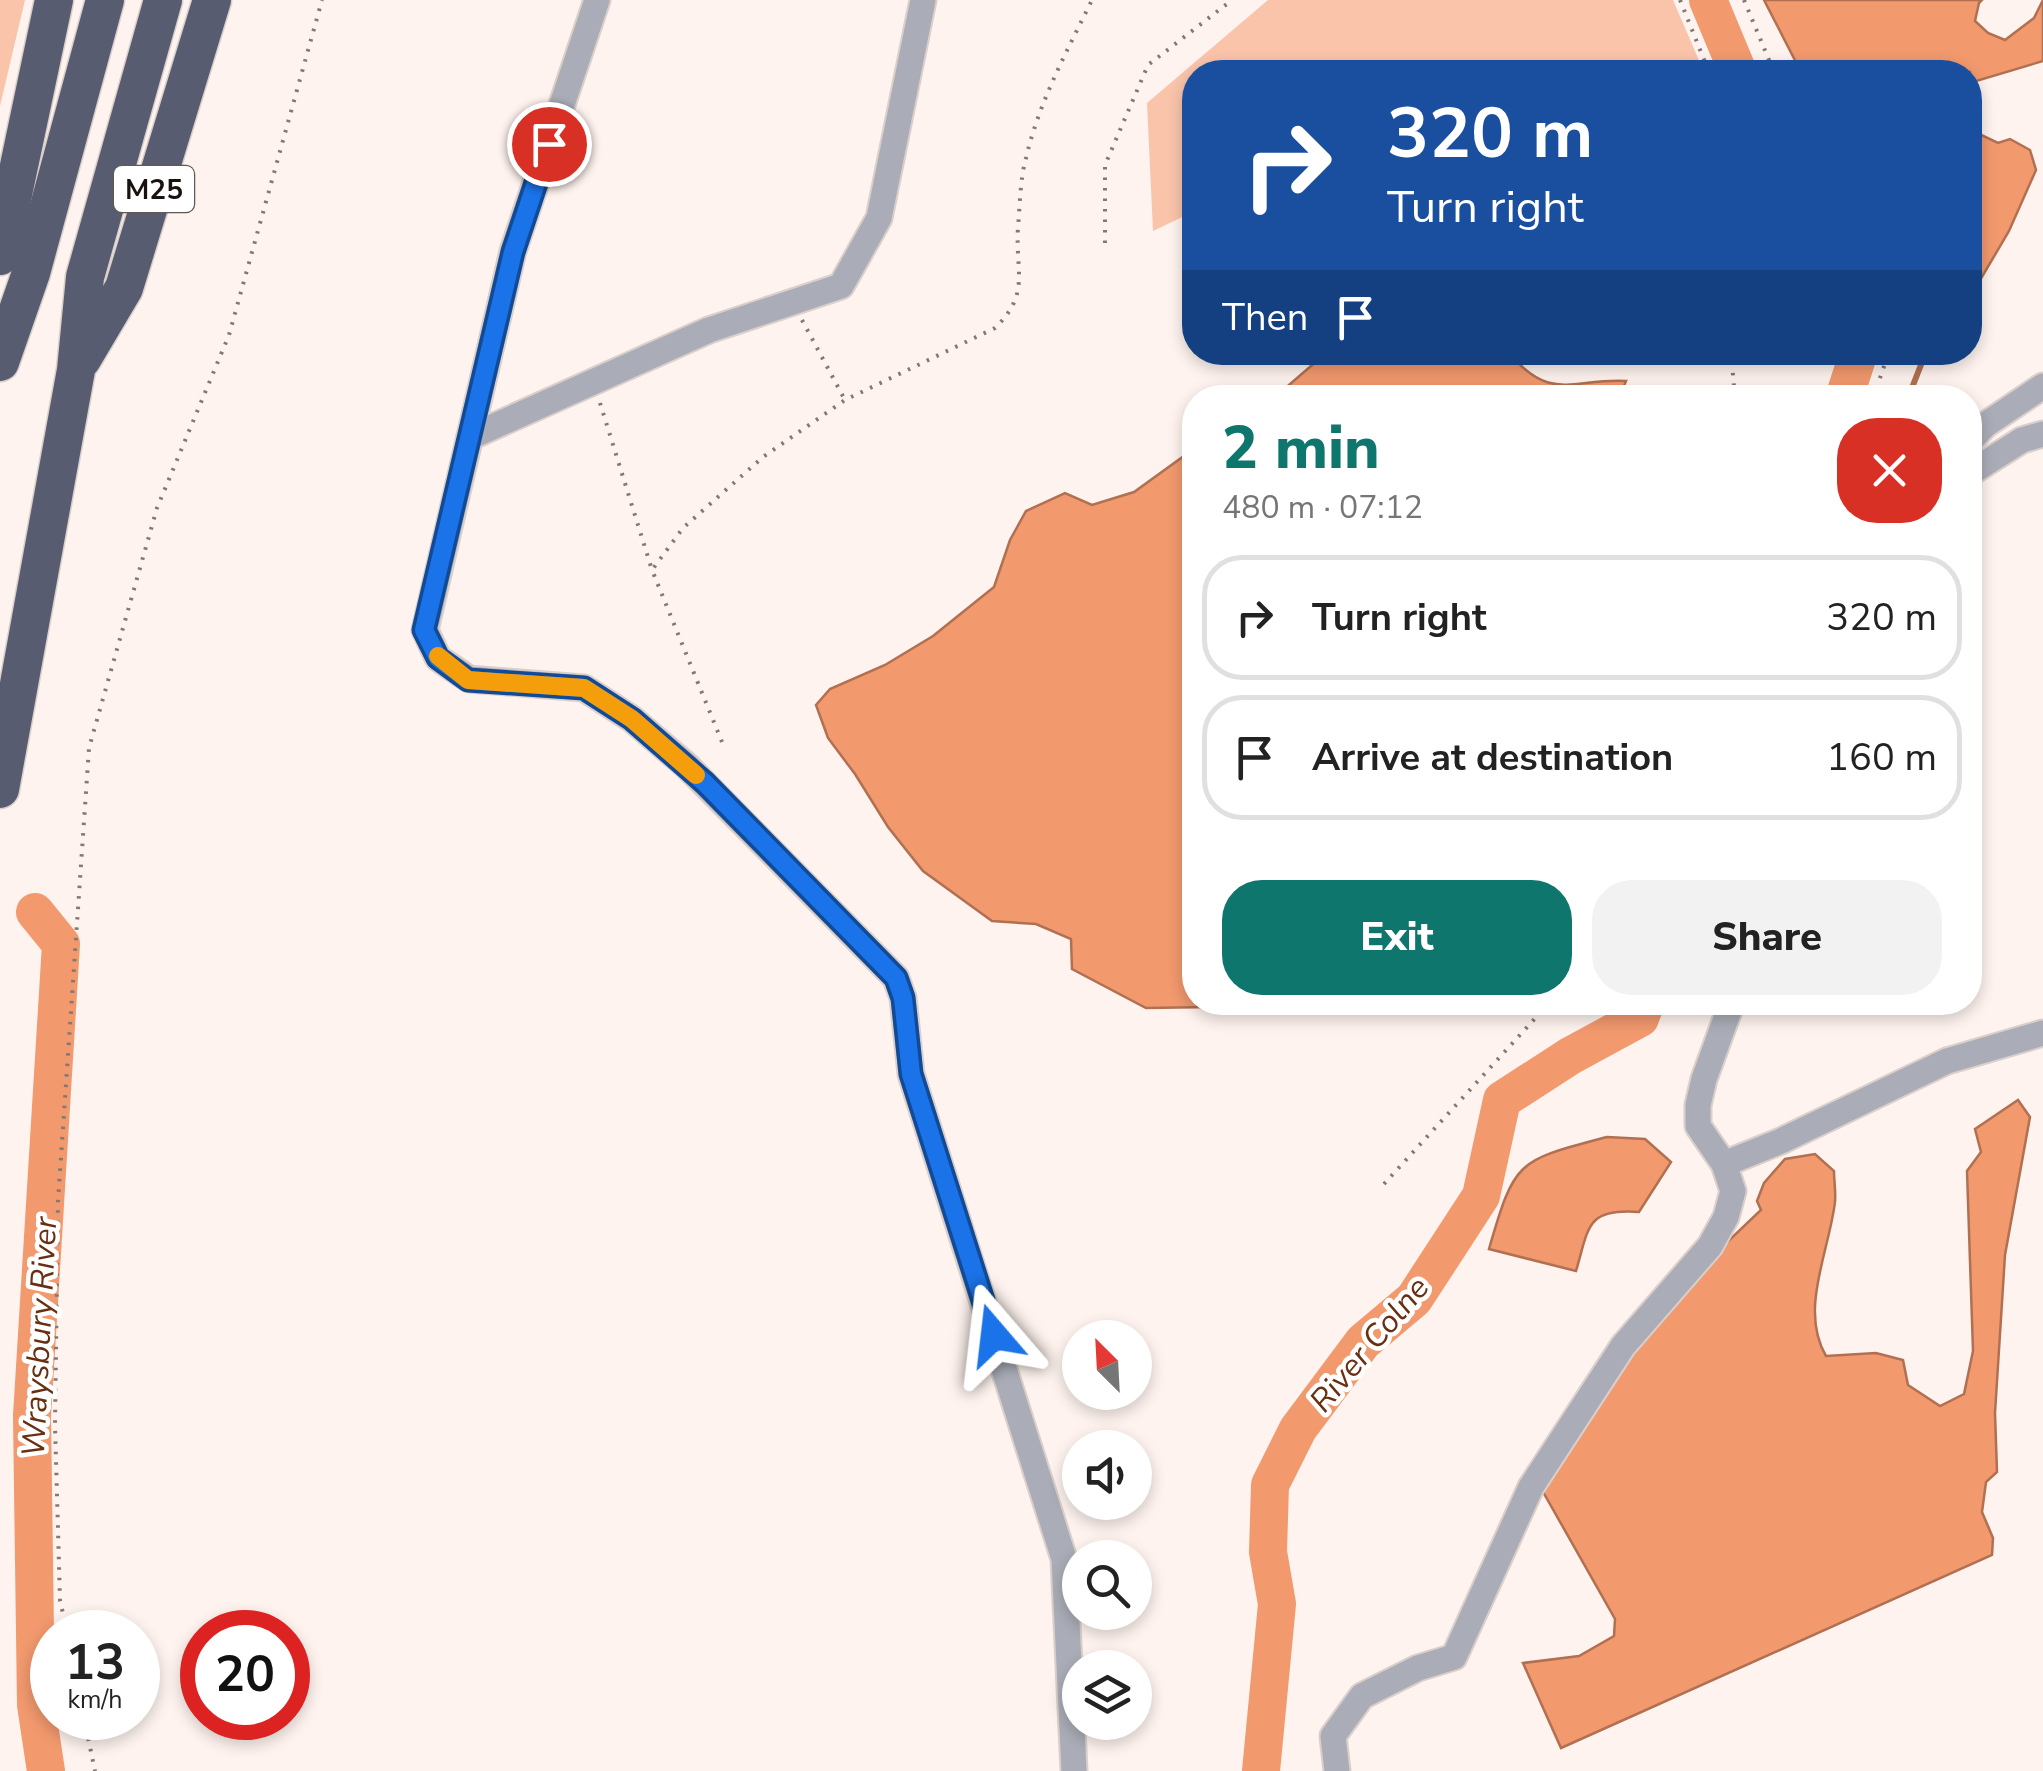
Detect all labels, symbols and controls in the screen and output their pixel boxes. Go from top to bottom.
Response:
text: 320 m [1387,86,1593,182]
icon: right [1222,100,1352,230]
pin [507,102,592,187]
icon: arrive [522,117,577,172]
road number: M25 [114,166,194,212]
text: Turn right [1387,177,1584,238]
icon: arrive [1328,290,1383,345]
text: Then [1222,292,1308,343]
text: 2 min [1222,407,1380,489]
button: close [1837,418,1942,523]
text: 480 m · 07:12 [1222,486,1423,529]
icon: right [1227,590,1282,645]
text: Turn right [1312,592,1487,643]
text: 320 m [1826,592,1937,643]
icon: arrive [1227,730,1282,785]
text: Arrive at destination [1312,732,1673,783]
text: 160 m [1826,732,1937,783]
button: Exit [1222,880,1572,995]
button: Share [1592,880,1942,995]
water label: Wraysbury River [12,1214,67,1458]
water label: River Colne [1300,1267,1439,1421]
position arrow [942,1283,1046,1387]
north arrow [1062,1320,1152,1410]
map controls [1062,1320,1152,1740]
button: sound [1062,1430,1152,1520]
button: search [1062,1540,1152,1630]
speed limit sign: 20 [180,1610,310,1740]
text: 13 [65,1628,125,1697]
button: layers [1062,1650,1152,1740]
text: km/h [67,1683,123,1717]

